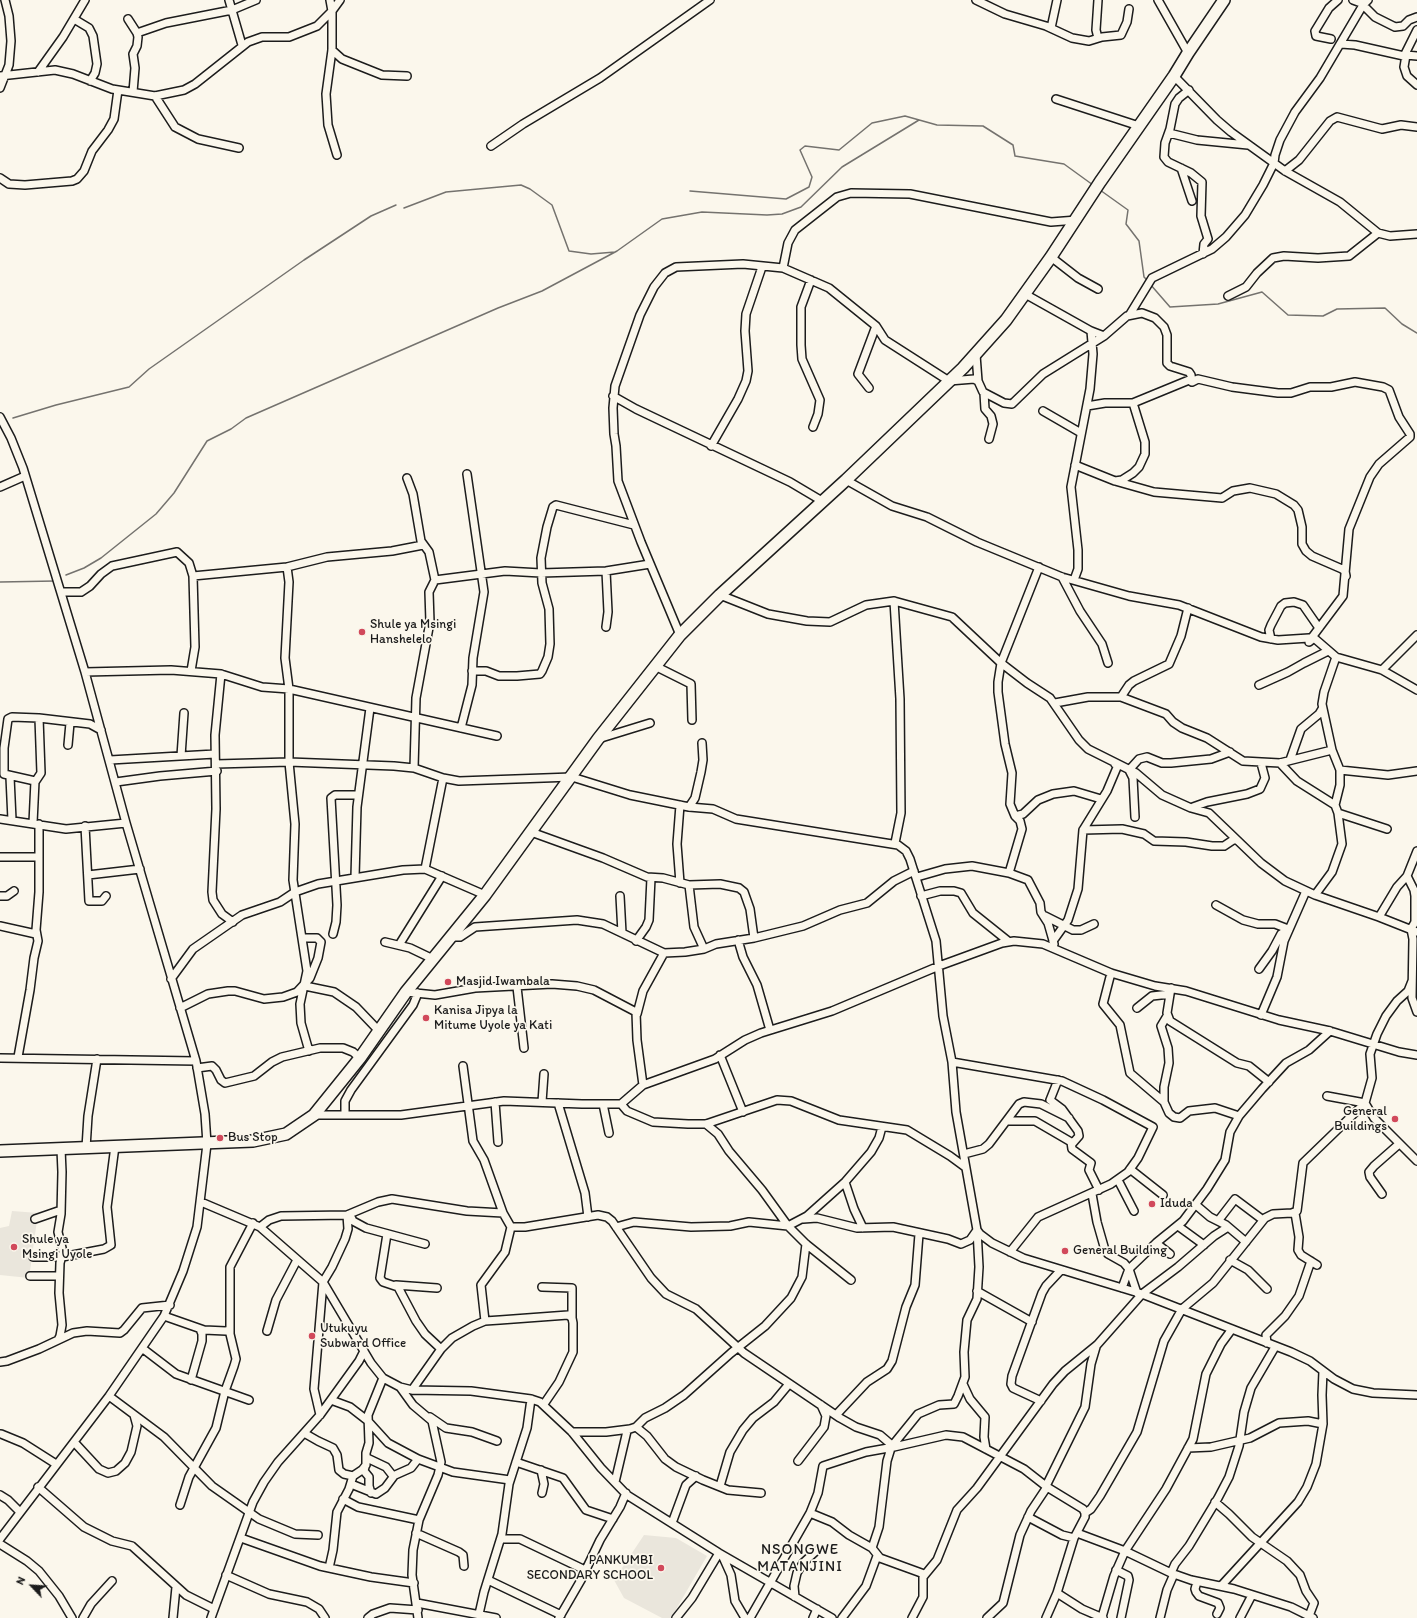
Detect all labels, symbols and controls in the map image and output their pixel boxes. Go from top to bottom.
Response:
place label: Shule ya Msingi Hanshelelo [370,617,456,648]
marker: Shule ya Msingi Hanshelelo [357,627,367,637]
place label: Masjid Iwambala [456,974,550,990]
marker: Masjid Iwambala [443,977,453,987]
place label: Kanisa Jipya la Mitume Uyole ya Kati [434,1003,552,1034]
marker: Kanisa Jipya la Mitume Uyole ya Kati [421,1013,431,1023]
place label: General Buildings [1334,1104,1387,1135]
marker: General Buildings [1390,1114,1400,1124]
place label: Bus Stop [228,1130,278,1146]
marker: Bus Stop [215,1133,225,1143]
place label: Iduda [1160,1196,1193,1212]
marker: Iduda [1147,1199,1157,1209]
place label: Shule ya Msingi Uyole [22,1232,92,1263]
marker: Shule ya Msingi Uyole [9,1242,19,1252]
place label: General Building [1073,1243,1167,1259]
marker: General Building [1060,1246,1070,1256]
place label: Utukuyu Subward Office [320,1321,406,1352]
marker: Utukuyu Subward Office [307,1331,317,1341]
district label: NSONGWE MATANJINI [756,1541,844,1576]
place label: PANKUMBI SECONDARY SCHOOL [527,1553,653,1584]
marker: PANKUMBI SECONDARY SCHOOL [656,1563,666,1573]
north arrow [12,1566,52,1606]
text: N [13,1575,28,1587]

